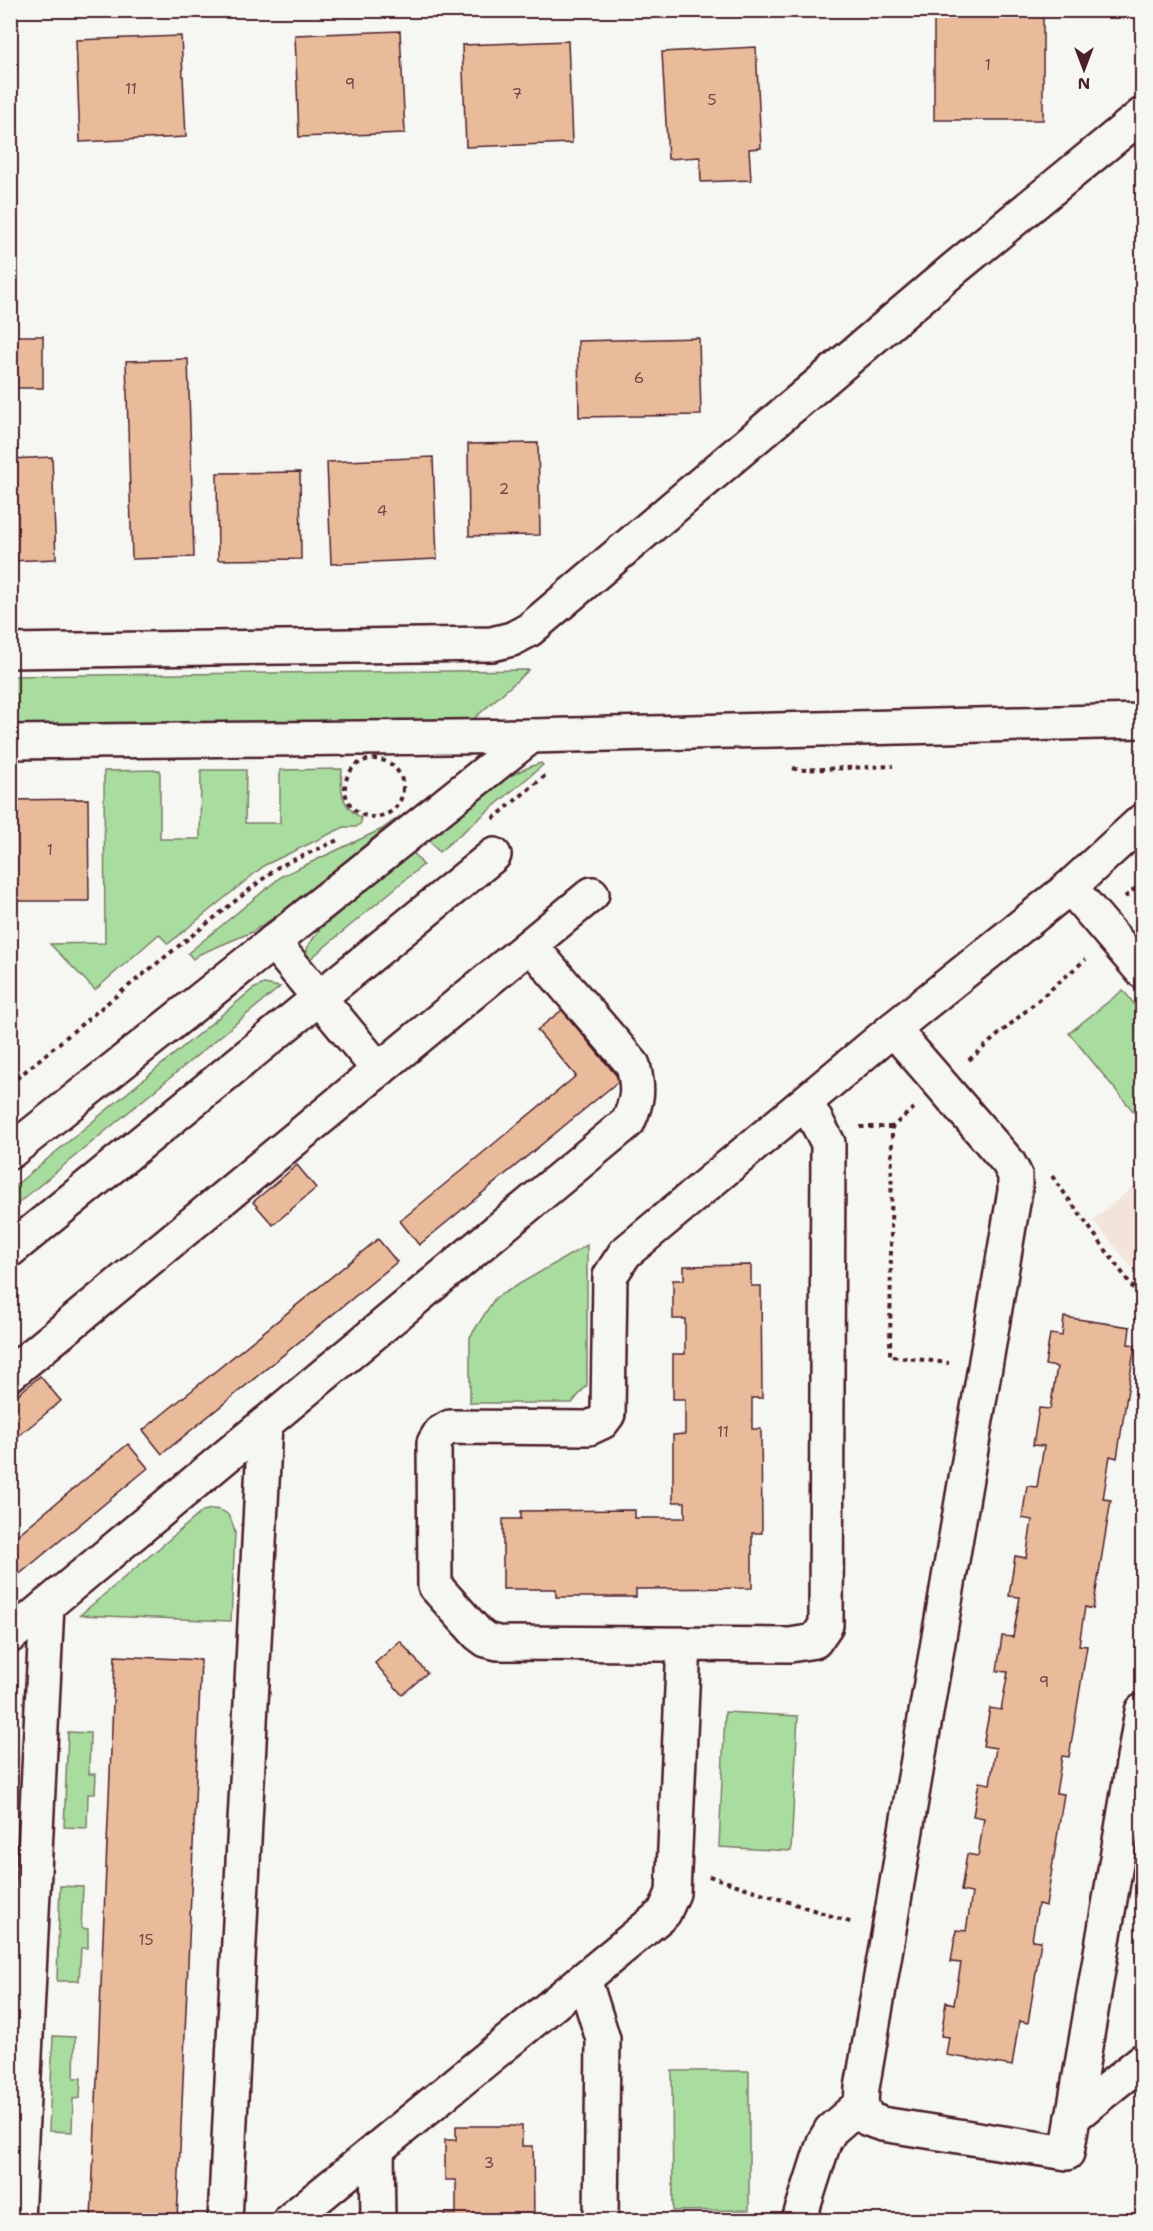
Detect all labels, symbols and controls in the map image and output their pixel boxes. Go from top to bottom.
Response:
north arrow [1054,39,1114,99]
house number: 1 [985,55,991,75]
text: N [1078,73,1090,94]
house number: 9 [345,74,355,94]
house number: 11 [125,79,137,99]
house number: 7 [512,84,522,104]
house number: 5 [707,90,717,110]
house number: 6 [634,368,644,388]
house number: 2 [499,479,509,499]
house number: 4 [377,501,387,521]
house number: 1 [47,840,53,860]
house number: 11 [717,1422,729,1442]
house number: 9 [1039,1672,1049,1692]
house number: 15 [138,1930,154,1950]
house number: 3 [484,2153,494,2173]

